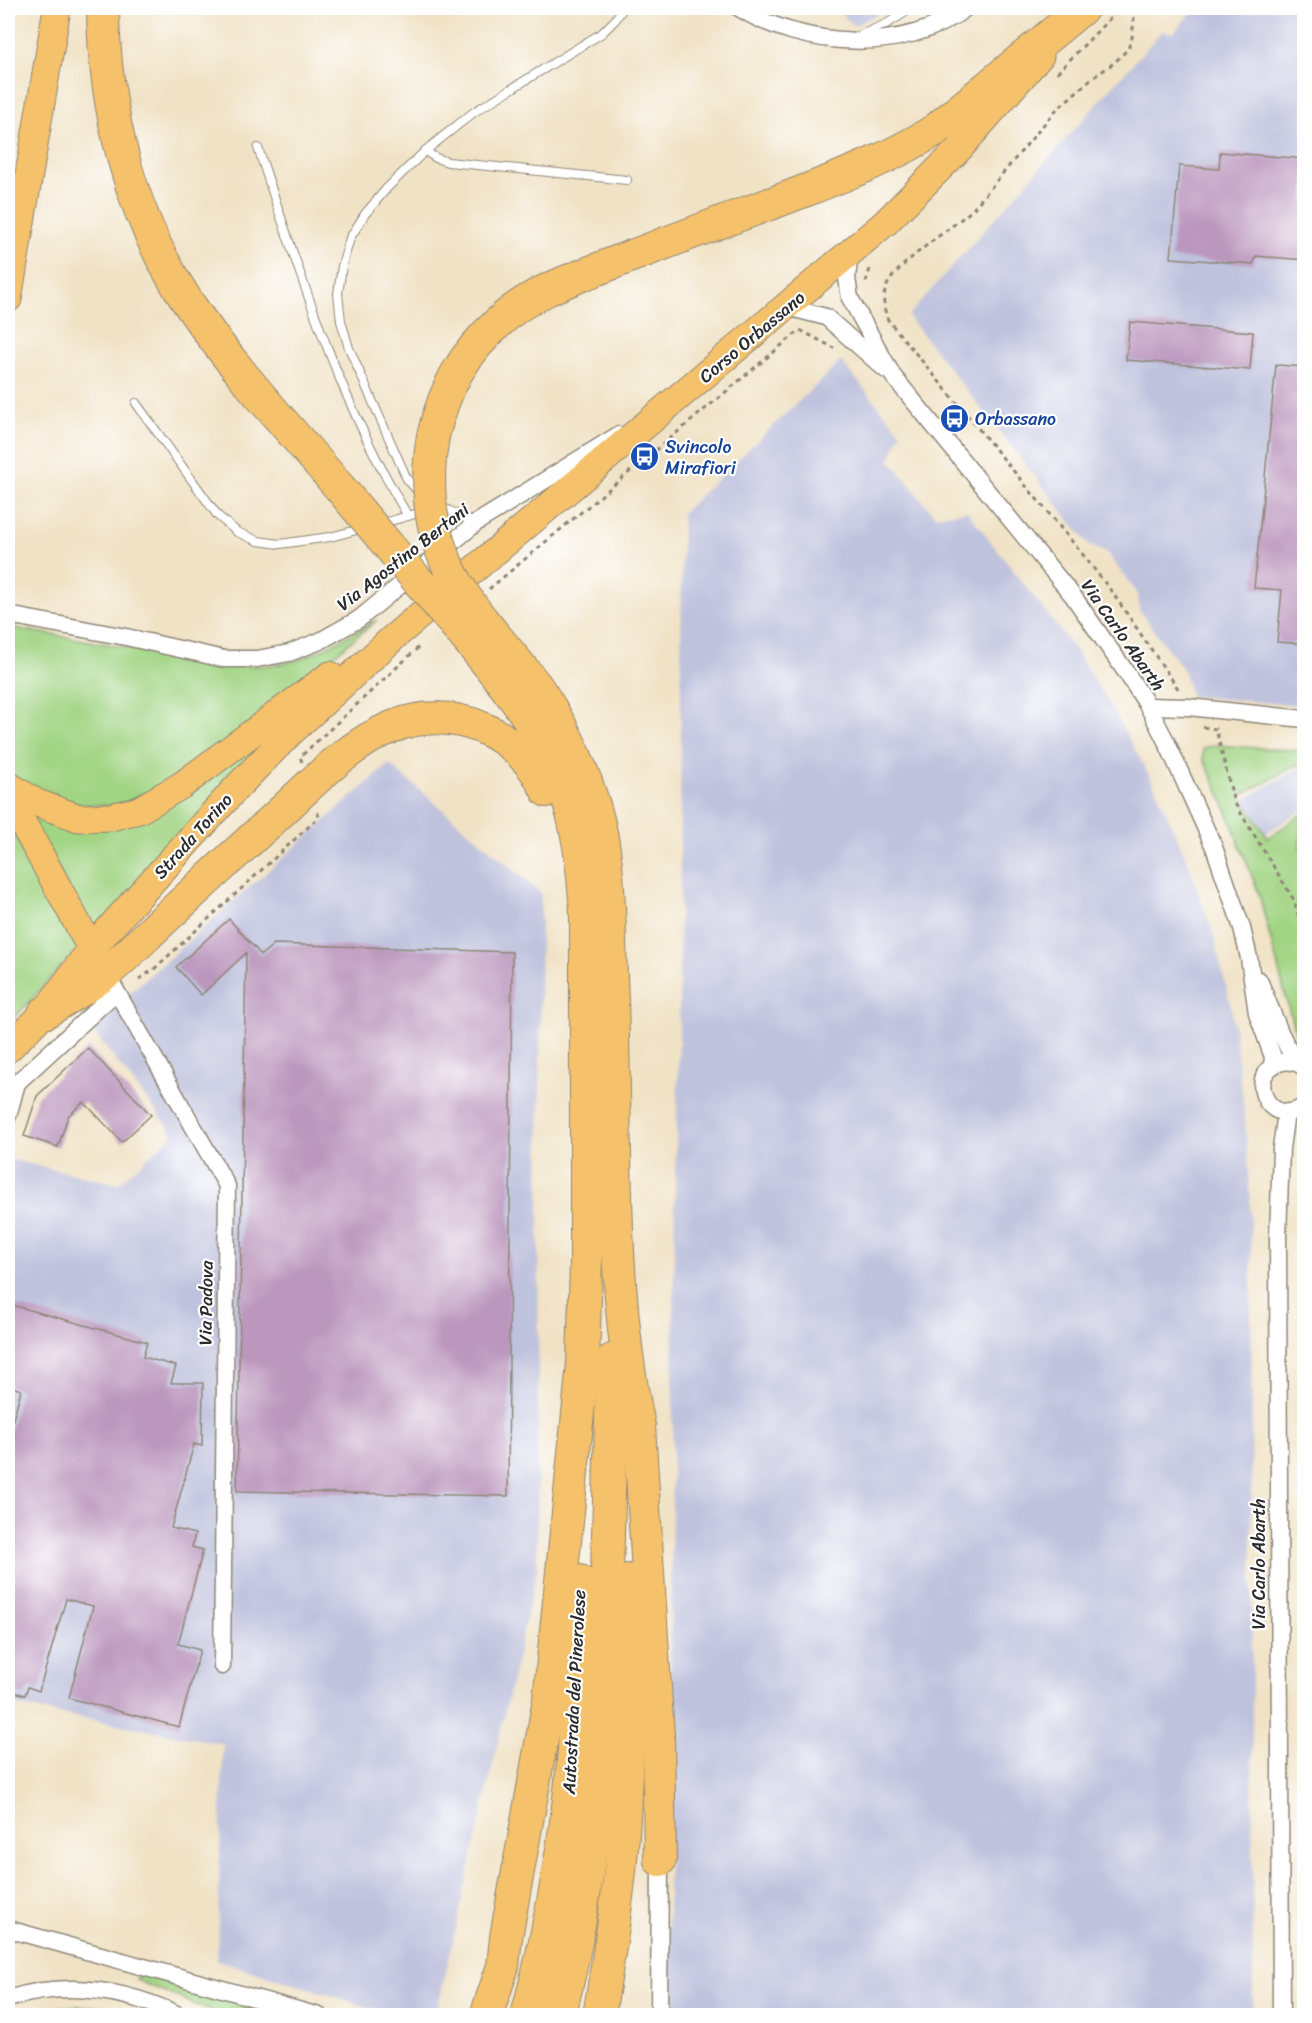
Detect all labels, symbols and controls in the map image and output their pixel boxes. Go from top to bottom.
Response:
street label: Corso Orbassano [691,283,813,391]
bus stop icon: Orbassano [938,403,970,435]
place label: Orbassano [975,403,1056,435]
place label: Svincolo Mirafiori [665,431,737,484]
bus stop icon: Svincolo Mirafiori [628,441,660,473]
street label: Via Agostino Bertani [329,494,477,619]
street label: Via Carlo Abarth [1072,572,1174,698]
street label: Strada Torino [145,785,241,887]
street label: Via Padova [189,1259,223,1346]
street label: Via Carlo Abarth [1243,1498,1275,1630]
street label: Autostrada del Pinerolese [553,1589,595,1796]

